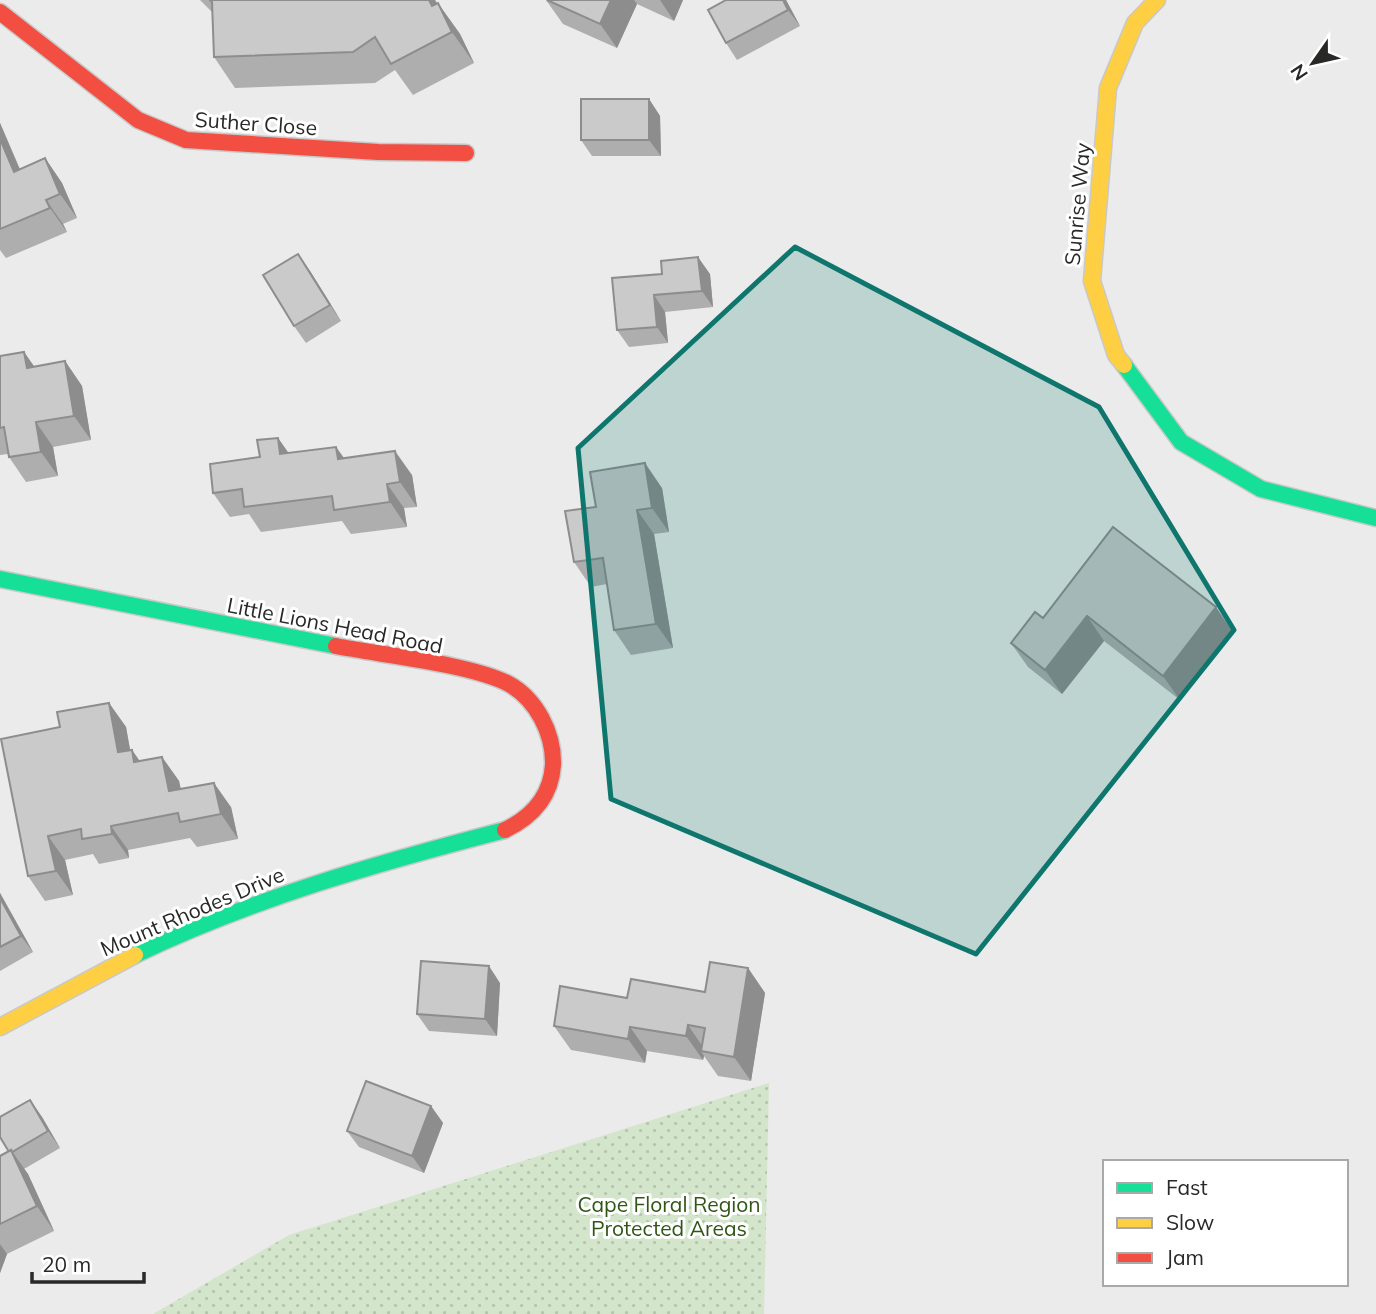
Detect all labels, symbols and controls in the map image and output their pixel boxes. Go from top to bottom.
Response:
north arrow [1278,28,1348,98]
text: N [1285,60,1313,85]
street label: Suther Close [194,106,318,140]
street label: Sunrise Way [1059,141,1095,267]
street label: Little Lions Head Road [225,591,445,659]
street label: Mount Rhodes Drive [96,861,288,961]
legend [1103,1160,1348,1286]
text: Fast [1166,1174,1208,1200]
park label: Cape Floral Region Protected Areas [577,1191,761,1241]
text: Slow [1166,1209,1214,1235]
scale bar [32,1240,144,1284]
text: Jam [1166,1244,1204,1270]
text: 20 m [42,1251,91,1277]

